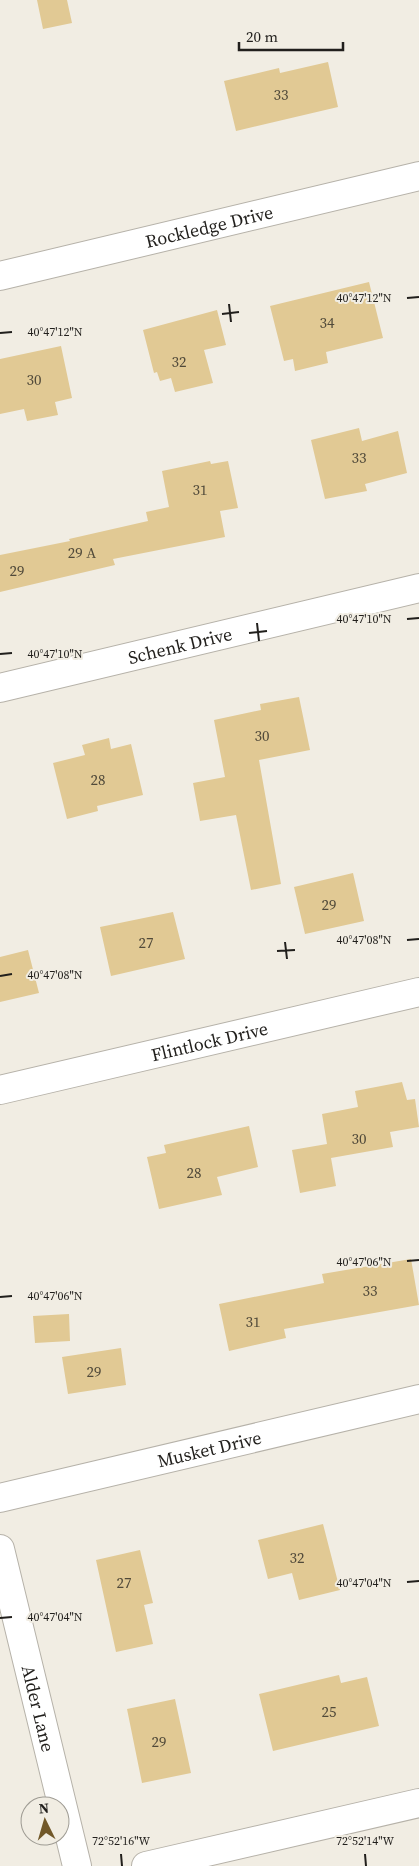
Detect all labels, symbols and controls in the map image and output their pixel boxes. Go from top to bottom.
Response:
scale bar [239,20,343,52]
text: 20 m [246,26,278,47]
house number: 33 [273,84,289,105]
street label: Rockledge Drive [143,199,275,253]
text: 40°47'12"N [336,290,392,306]
house number: 34 [319,312,335,333]
text: 40°47'12"N [27,324,83,340]
house number: 32 [171,351,187,372]
house number: 30 [26,369,42,390]
house number: 33 [351,447,367,468]
house number: 31 [192,479,208,500]
house number: 29 A [68,542,96,563]
house number: 29 [9,560,25,581]
text: 40°47'10"N [336,611,392,627]
street label: Schenk Drive [125,621,235,670]
text: 40°47'10"N [27,646,83,662]
house number: 30 [254,725,270,746]
house number: 28 [90,769,106,790]
house number: 29 [321,894,337,915]
house number: 27 [138,932,154,953]
text: 40°47'08"N [336,932,392,948]
text: 40°47'08"N [27,967,83,983]
street label: Flintlock Drive [148,1015,270,1067]
house number: 30 [351,1128,367,1149]
house number: 28 [186,1162,202,1183]
text: 40°47'06"N [336,1254,392,1270]
house number: 33 [362,1280,378,1301]
text: 40°47'06"N [27,1288,83,1304]
house number: 31 [245,1311,261,1332]
house number: 29 [86,1361,102,1382]
street label: Musket Drive [155,1424,264,1473]
house number: 32 [289,1547,305,1568]
house number: 27 [116,1572,132,1593]
text: 40°47'04"N [336,1575,392,1591]
text: 40°47'04"N [27,1609,83,1625]
street label: Alder Lane [16,1662,61,1754]
house number: 25 [321,1701,337,1722]
house number: 29 [151,1731,167,1752]
north arrow [20,1796,70,1846]
text: N [38,1798,50,1818]
text: 72°52'16"W [92,1833,150,1849]
text: 72°52'14"W [336,1833,394,1849]

